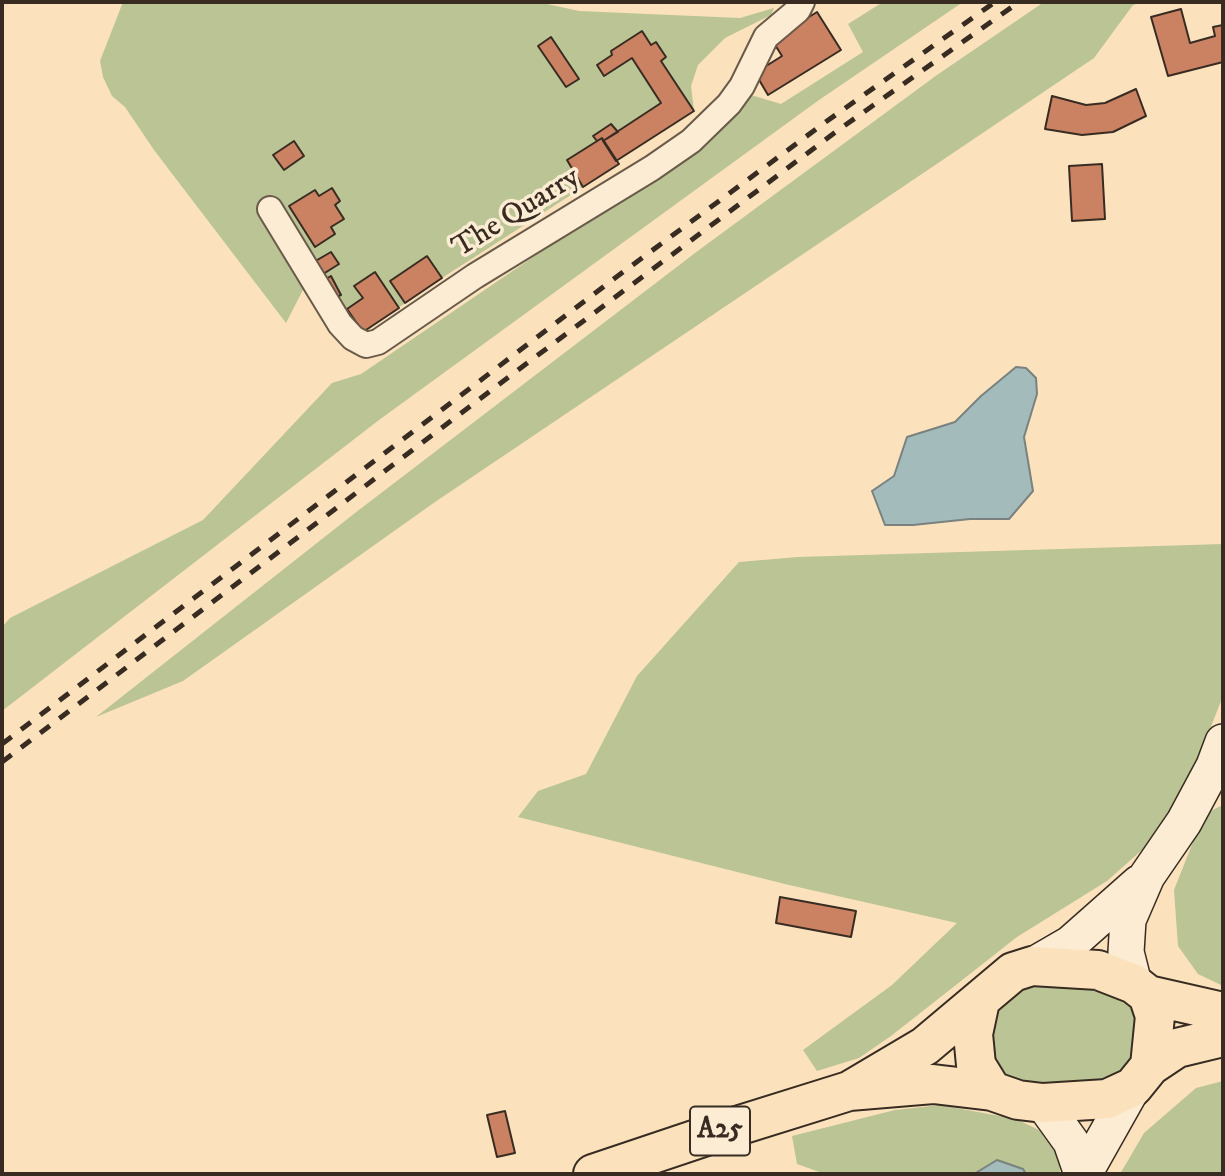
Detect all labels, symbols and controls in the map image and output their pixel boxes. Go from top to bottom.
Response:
street label: The Quarry [447,161,587,267]
road number: A25 [690,1106,750,1156]

